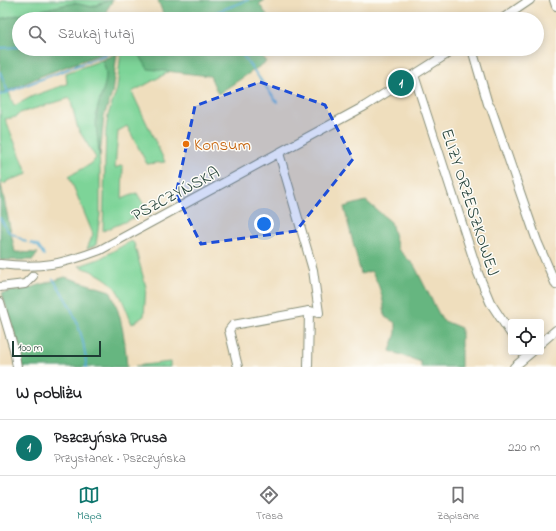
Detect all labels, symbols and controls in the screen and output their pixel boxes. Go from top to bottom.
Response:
search box [12,12,544,56]
icon: search [26,23,48,45]
text: Szukaj tutaj [58,23,134,45]
pin: 1 [388,68,414,98]
street label: ELIZY ORZESZKOWEJ [434,126,505,279]
place label: Konsum [194,133,251,158]
marker: Konsum [181,139,191,149]
street label: PSZCZYŃSKA [127,161,224,228]
your location [254,214,274,234]
map controls [508,319,544,355]
button: locate [508,319,544,355]
scale bar [12,339,101,358]
text: 100 m [18,340,42,356]
text: W pobliżu [16,381,82,406]
text: Pszczyńska Prusa [54,427,167,449]
text: 1 [27,438,31,457]
text: 220 m [508,438,540,457]
text: Przystanek · Pszczyńska [54,449,186,468]
tab: Mapa [77,484,102,524]
tab: Trasa [256,484,283,524]
tab: Zapisane [437,484,479,524]

